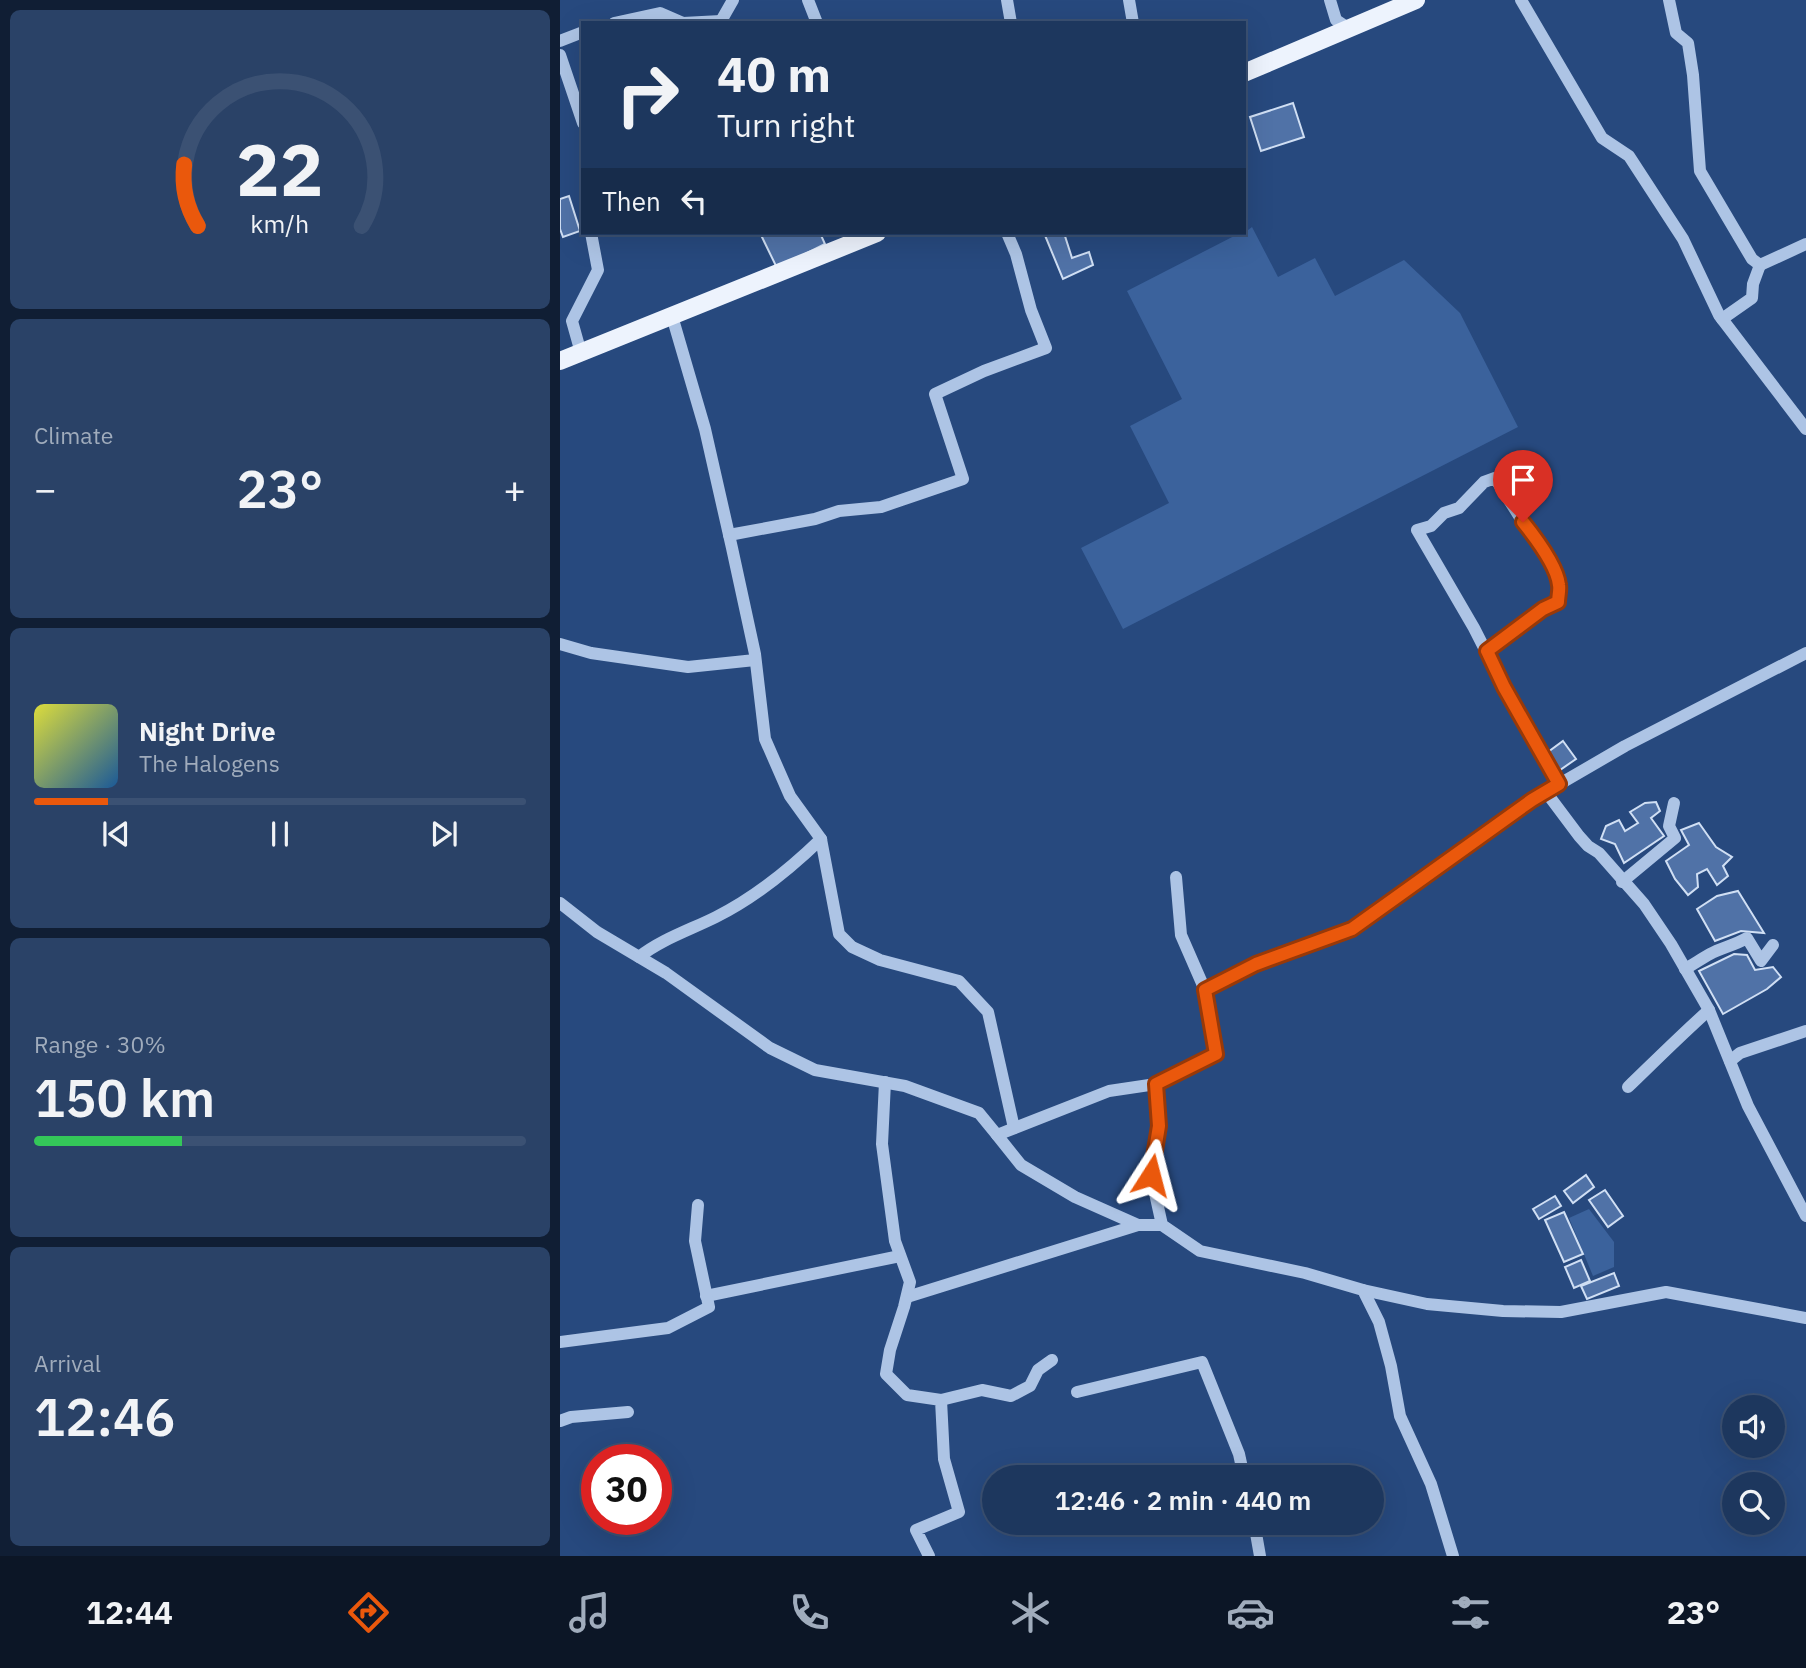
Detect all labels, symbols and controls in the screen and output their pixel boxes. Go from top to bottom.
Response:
text: 40 m [717,42,831,105]
icon: right [602,49,693,140]
text: Turn right [717,104,855,146]
text: 22 [236,121,324,216]
icon: left [675,182,713,220]
text: Then [602,184,661,218]
text: km/h [251,206,309,239]
text: Climate [34,420,113,450]
pin [1493,450,1553,522]
text: 23° [237,455,323,522]
icon: arrive [1504,461,1542,499]
text: − [34,464,57,513]
text: + [503,464,526,513]
text: Night Drive [139,714,276,748]
text: The Halogens [139,748,280,778]
icon: previous [97,815,135,853]
icon: pause [261,815,299,853]
icon: next [425,815,463,853]
text: Range · 30% [34,1029,166,1059]
text: 150 km [34,1064,215,1131]
position arrow [1114,1138,1188,1212]
text: Arrival [34,1348,101,1378]
text: 12:46 [34,1383,175,1450]
map controls [1722,1395,1785,1535]
button: sound [1722,1395,1785,1458]
speed limit sign: 30 [581,1444,672,1535]
button: search [1722,1472,1785,1535]
text: 12:46 · 2 min · 440 m [1055,1483,1311,1517]
icon: directions [344,1588,393,1637]
icon: music [565,1588,614,1637]
icon: phone [785,1588,834,1637]
icon: climate [1006,1588,1055,1637]
icon: car [1226,1588,1275,1637]
icon: filters [1446,1588,1495,1637]
text: 12:44 [86,1591,173,1633]
text: 23° [1667,1591,1720,1633]

